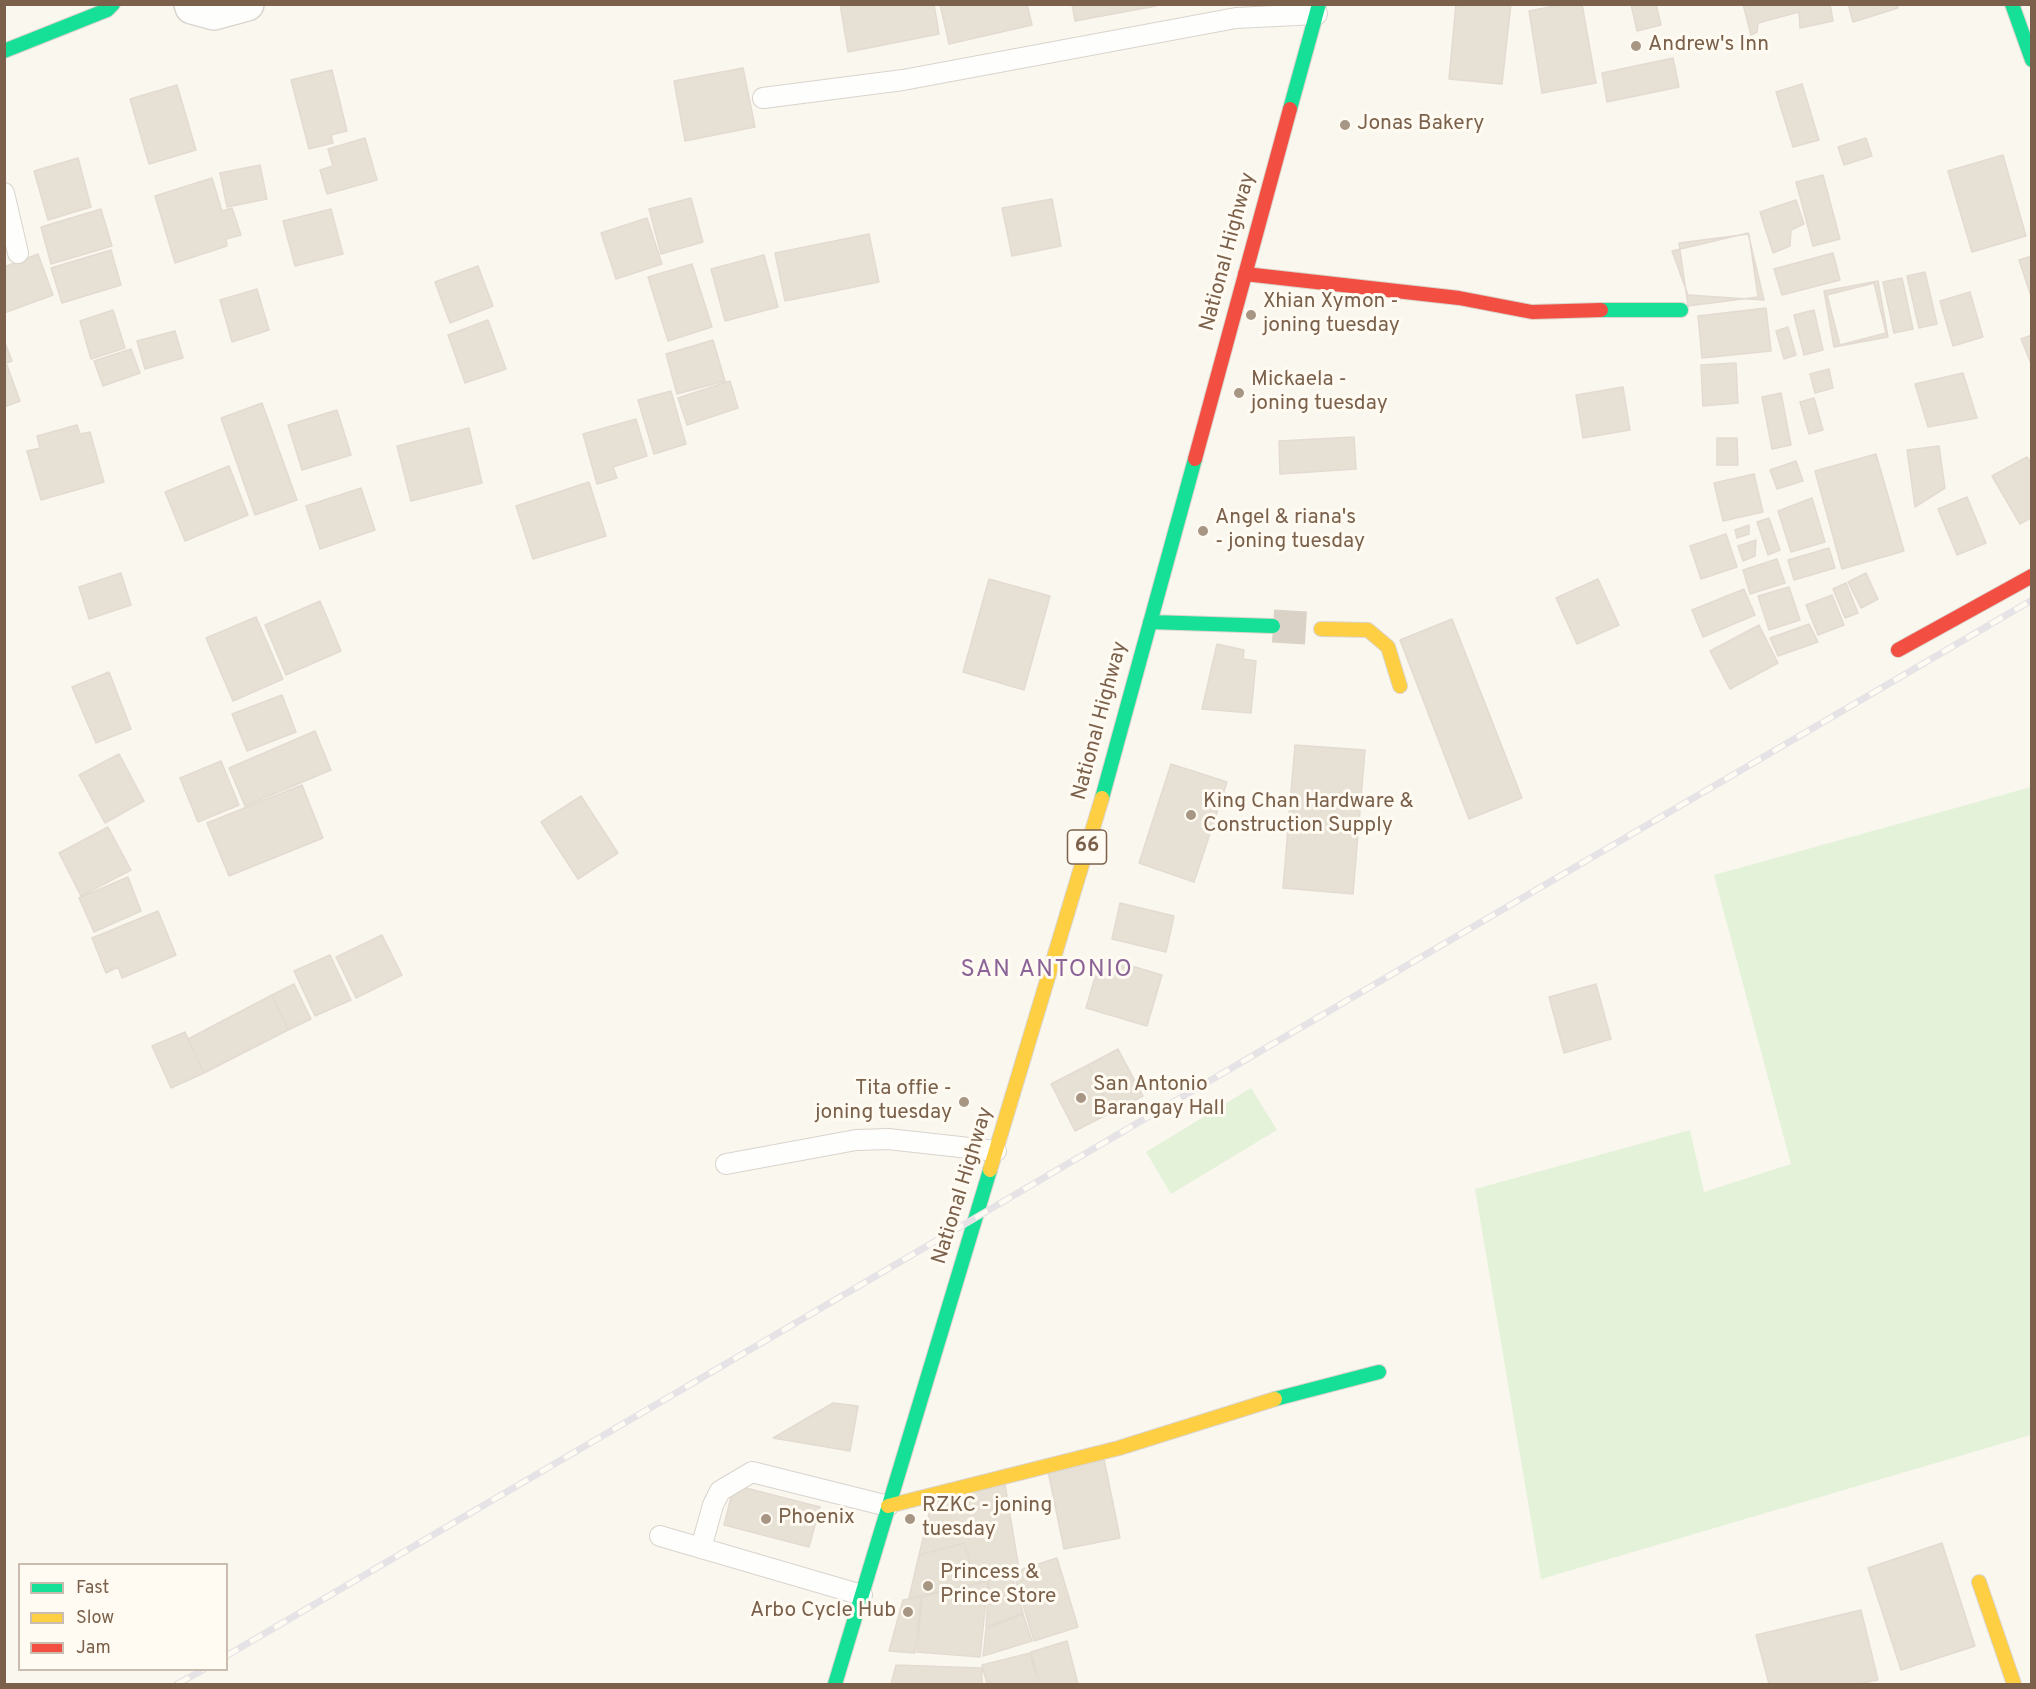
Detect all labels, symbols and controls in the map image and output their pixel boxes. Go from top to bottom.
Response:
place label: Andrew's Inn [1648,33,1769,59]
marker: Andrew's Inn [1629,39,1643,53]
place label: Jonas Bakery [1357,112,1484,138]
marker: Jonas Bakery [1338,118,1352,132]
street label: National Highway [1196,170,1262,334]
place label: Xhian Xymon - joning tuesday [1263,290,1400,340]
marker: Xhian Xymon - joning tuesday [1244,308,1258,322]
place label: Mickaela - joning tuesday [1251,368,1388,418]
marker: Mickaela - joning tuesday [1232,386,1246,400]
place label: Angel & riana's - joning tuesday [1215,506,1365,556]
marker: Angel & riana's - joning tuesday [1196,524,1210,538]
street label: National Highway [1068,639,1134,803]
place label: King Chan Hardware & Construction Supply [1203,790,1414,840]
marker: King Chan Hardware & Construction Supply [1184,808,1198,822]
road number: 66 [1068,830,1106,864]
district label: SAN ANTONIO [961,957,1133,985]
place label: San Antonio Barangay Hall [1093,1073,1225,1123]
place label: Tita offie - joning tuesday [815,1077,952,1127]
marker: San Antonio Barangay Hall [1074,1091,1088,1105]
marker: Tita offie - joning tuesday [957,1095,971,1109]
street label: National Highway [928,1104,1000,1268]
place label: RZKC - joning tuesday [922,1494,1052,1544]
place label: Phoenix [778,1506,855,1532]
marker: Phoenix [759,1512,773,1526]
marker: RZKC - joning tuesday [903,1512,917,1526]
place label: Princess & Prince Store [940,1561,1056,1611]
legend [18,1563,228,1671]
text: Fast [76,1577,109,1600]
marker: Princess & Prince Store [921,1579,935,1593]
place label: Arbo Cycle Hub [750,1599,896,1625]
marker: Arbo Cycle Hub [901,1605,915,1619]
text: Slow [76,1607,114,1630]
text: Jam [76,1637,111,1660]

